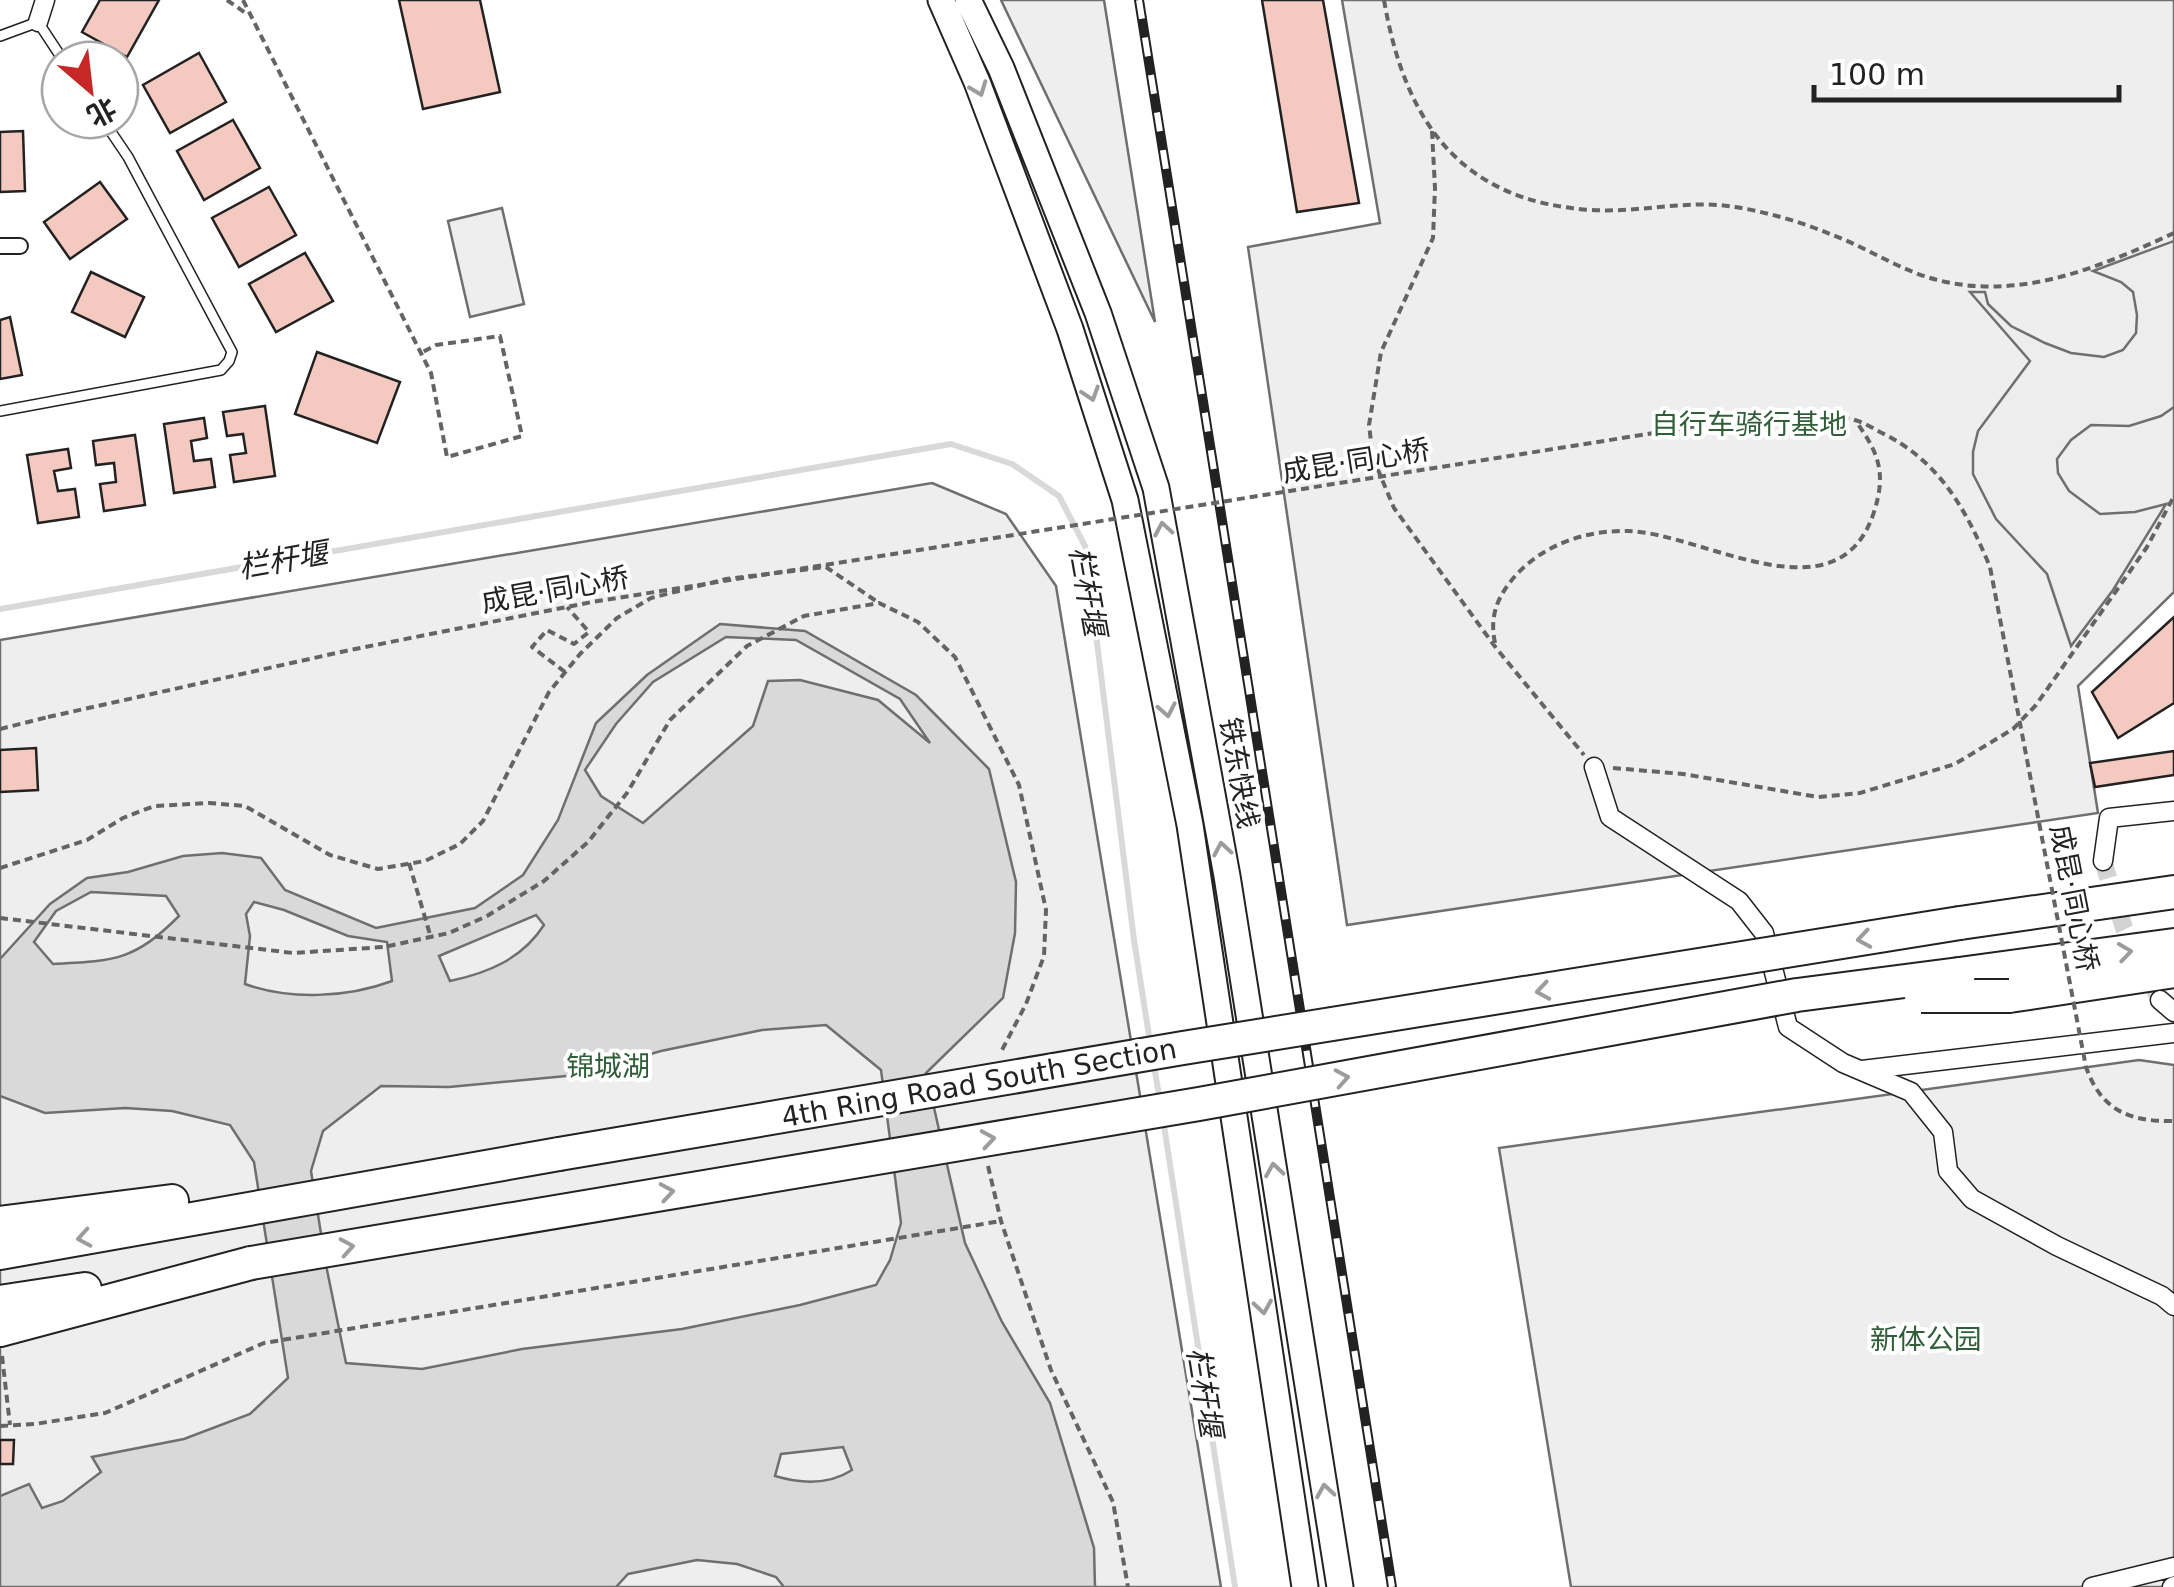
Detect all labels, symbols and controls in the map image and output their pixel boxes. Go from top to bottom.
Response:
north arrow [40,40,140,140]
scale bar [1814,40,2119,102]
text: 100 m [1829,57,1925,92]
one-way arrow [968,80,988,97]
text: 北 [81,90,122,133]
one-way arrow [1080,385,1100,402]
park label: 自行车骑行基地 [1651,408,1847,441]
street label: 成昆·同心桥 [1280,433,1432,489]
one-way arrow [1153,521,1174,537]
water label: 栏杆堰 [236,534,335,585]
water label: 栏杆堰 [1063,544,1114,643]
street label: 成昆·同心桥 [479,561,631,619]
one-way arrow [1156,701,1177,718]
street label: 铁东快线 [1213,715,1265,831]
street label: 成昆·同心桥 [2044,822,2104,974]
one-way arrow [1212,841,1233,857]
one-way arrow [1855,928,1872,949]
one-way arrow [2116,943,2133,964]
one-way arrow [1534,979,1551,1000]
street label: 4th Ring Road South Section [779,1032,1179,1134]
park label: 锦城湖 [566,1050,650,1083]
one-way arrow [1334,1068,1351,1089]
one-way arrow [979,1129,996,1150]
one-way arrow [1264,1161,1285,1178]
one-way arrow [659,1183,675,1204]
one-way arrow [75,1227,92,1248]
one-way arrow [338,1237,355,1258]
one-way arrow [1251,1299,1272,1316]
park label: 新体公园 [1870,1323,1982,1356]
water label: 栏杆堰 [1181,1345,1230,1444]
one-way arrow [1315,1482,1336,1499]

